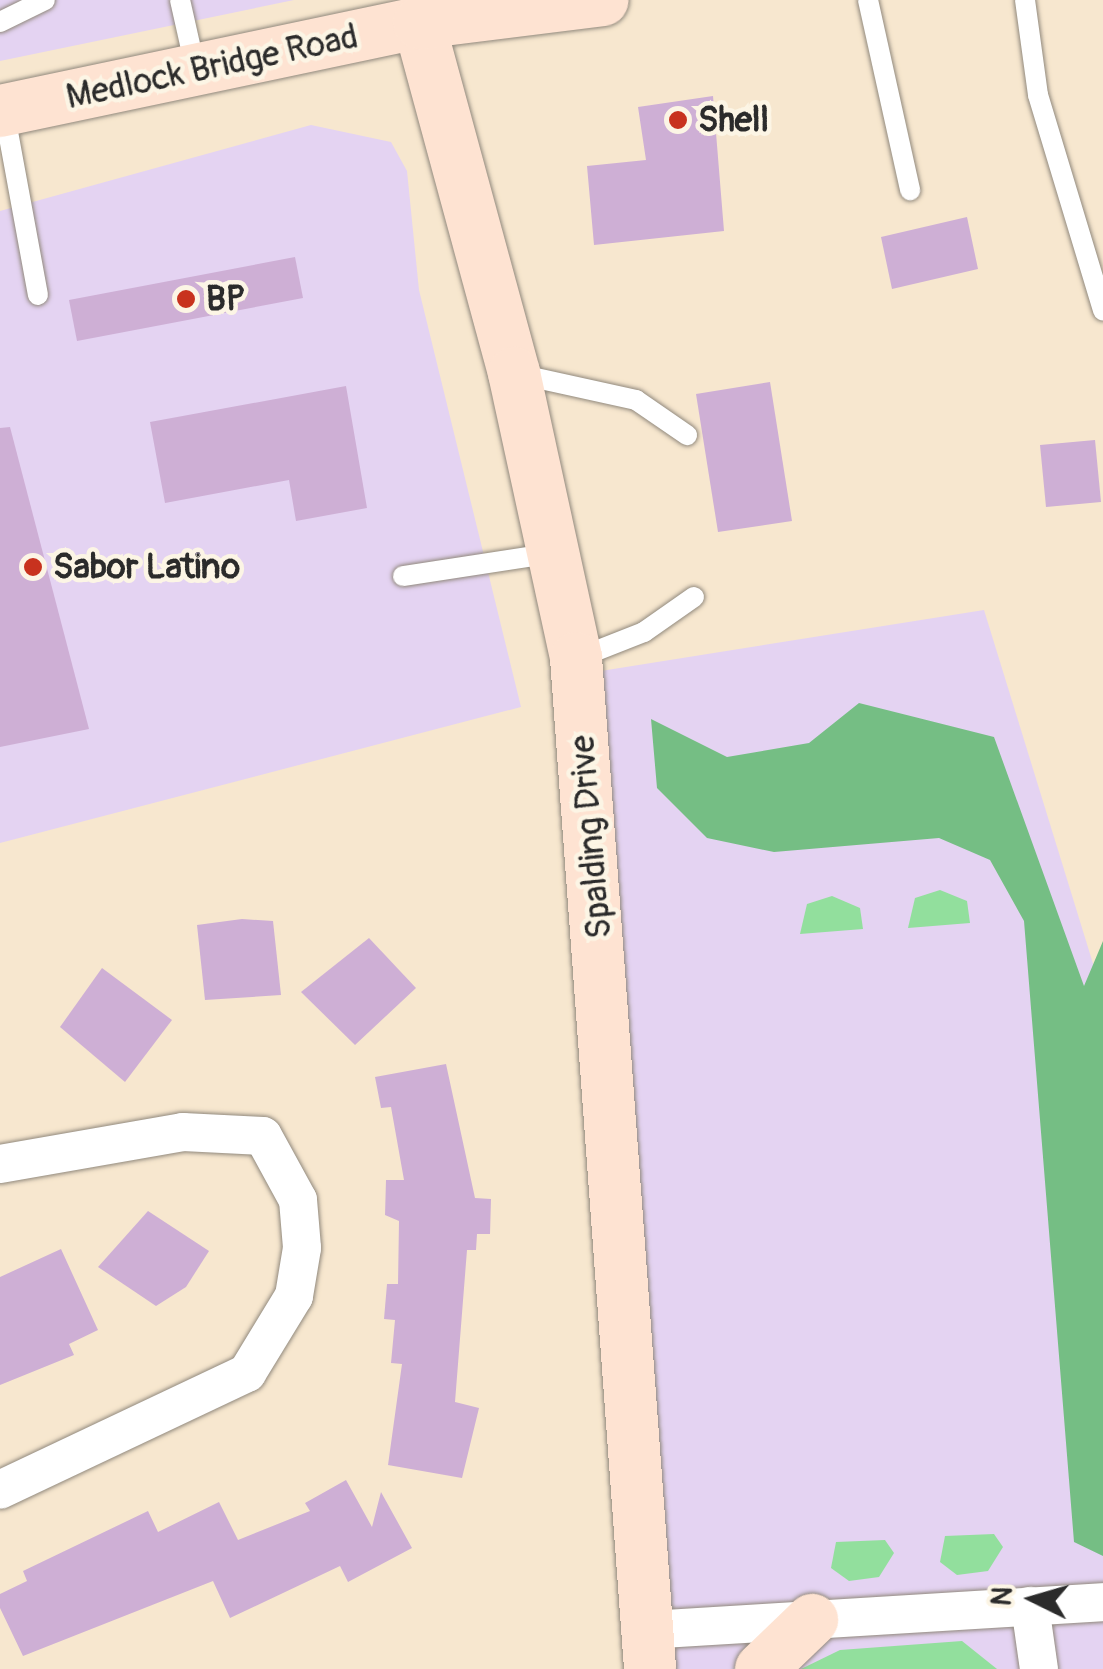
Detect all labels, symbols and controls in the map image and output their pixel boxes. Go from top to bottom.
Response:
street label: Medlock Bridge Road [62,16,362,118]
place label: Shell [698,99,769,141]
marker: Shell [667,109,689,131]
place label: BP [206,278,245,320]
marker: BP [175,288,197,310]
place label: Sabor Latino [53,546,240,588]
marker: Sabor Latino [22,556,44,578]
street label: Spalding Drive [561,733,621,941]
north arrow [983,1549,1083,1649]
text: N [984,1585,1021,1607]

